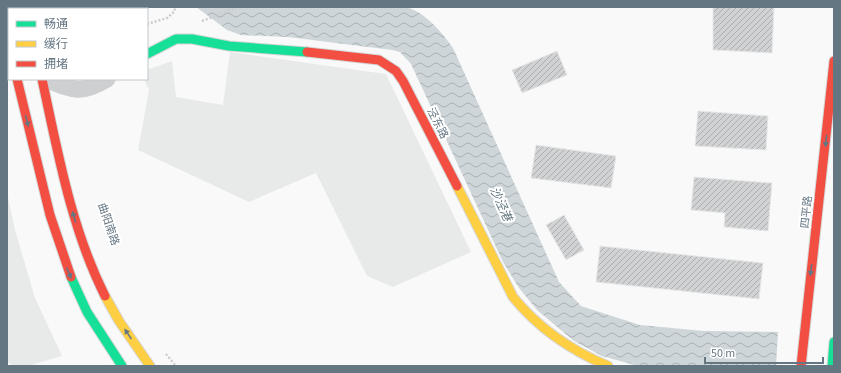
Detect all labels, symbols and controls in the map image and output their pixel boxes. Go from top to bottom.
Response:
legend [8,8,148,80]
text: 畅通 [44,16,68,33]
text: 缓行 [44,36,68,53]
text: 拥堵 [44,56,68,73]
street label: 泾东路 [423,105,452,141]
one-way arrow [24,115,30,127]
one-way arrow [822,135,829,147]
water label: 沙泾港 [485,184,516,226]
street label: 四平路 [797,195,816,229]
street label: 曲阳南路 [94,201,123,247]
one-way arrow [71,210,77,222]
one-way arrow [808,264,815,277]
one-way arrow [67,267,73,279]
one-way arrow [124,329,132,339]
scale bar [705,339,823,365]
text: 50 m [711,345,735,362]

